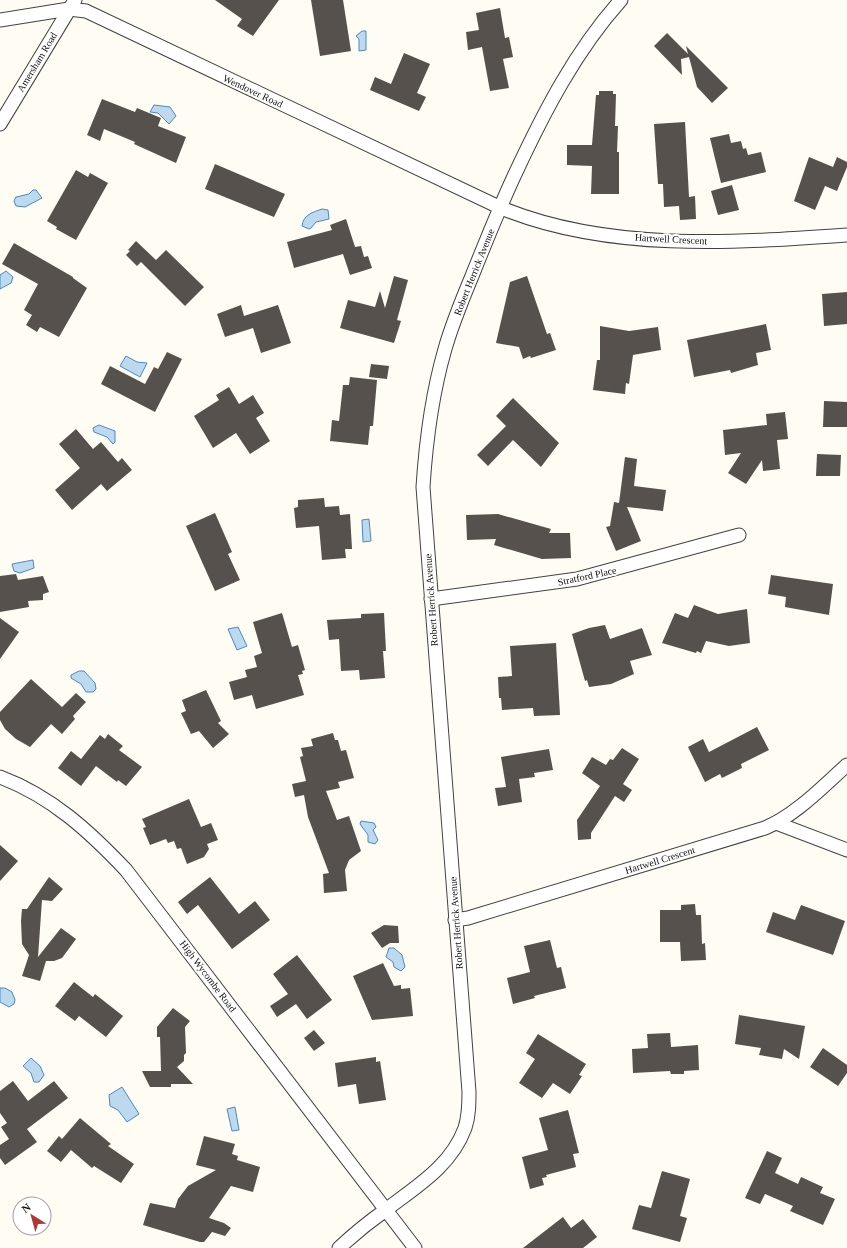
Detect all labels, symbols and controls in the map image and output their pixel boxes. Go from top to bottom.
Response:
street label: Amersham Road [15,30,59,94]
street label: Wendover Road [221,72,285,110]
street label: Robert Herrick Avenue [452,227,497,317]
street label: Hartwell Crescent [635,232,708,246]
street label: Robert Herrick Avenue [422,553,440,647]
street label: Stratford Place [557,564,618,588]
street label: Hartwell Crescent [624,844,696,876]
street label: Robert Herrick Avenue [447,876,465,970]
street label: High Wycombe Road [178,938,238,1014]
north arrow [12,1196,52,1236]
text: N [19,1201,33,1215]

